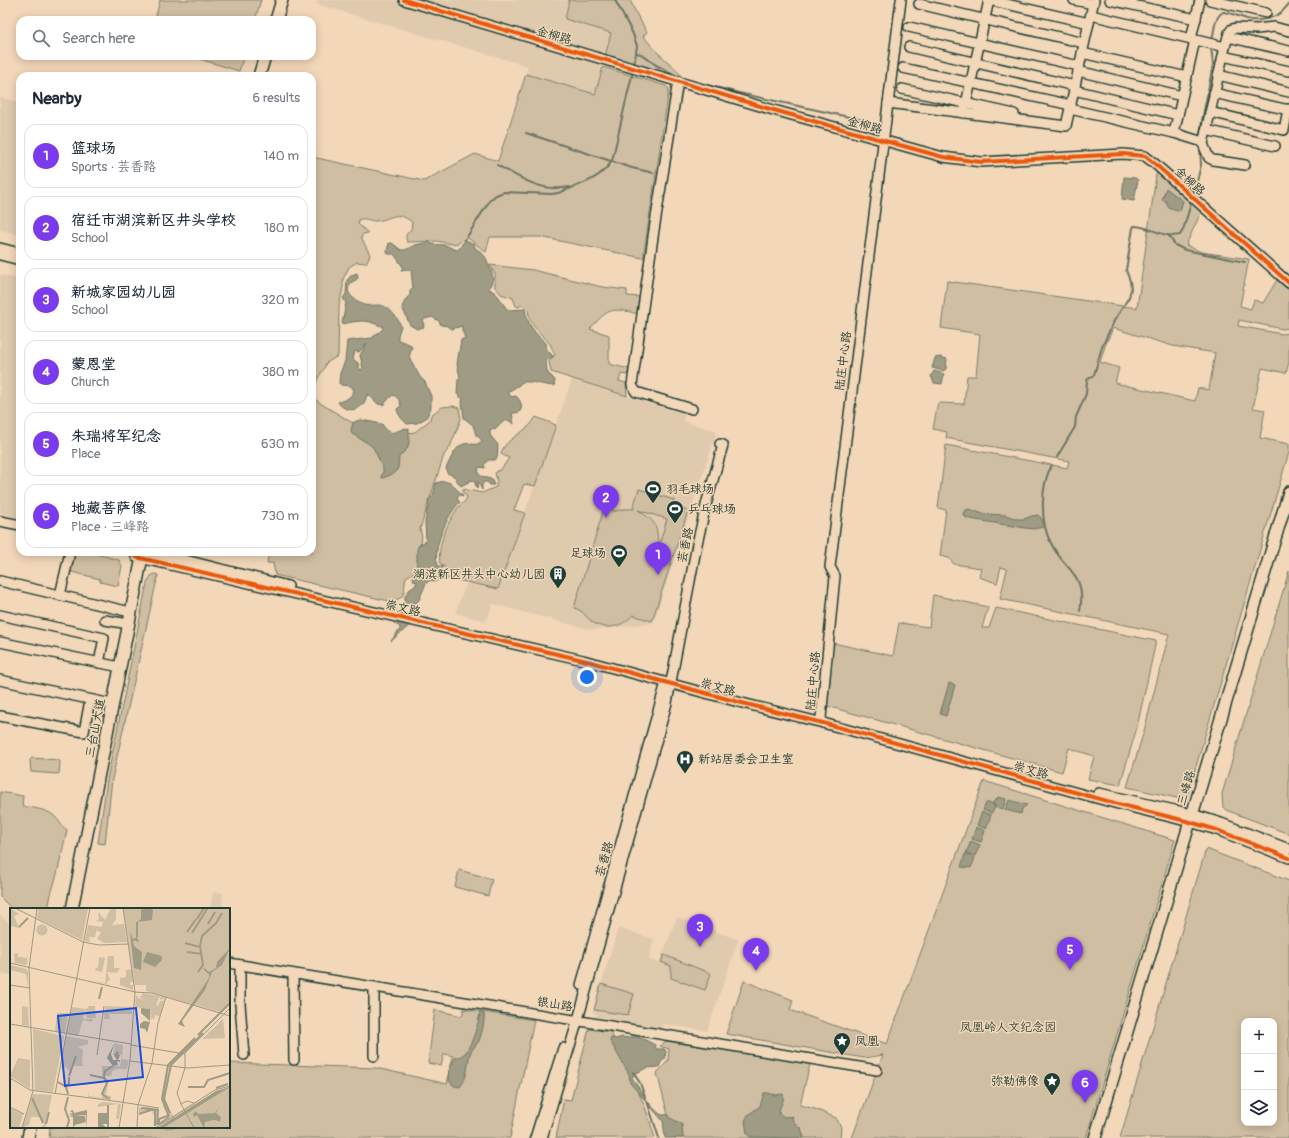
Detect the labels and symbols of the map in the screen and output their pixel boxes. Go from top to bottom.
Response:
street label: 金柳路 [534,23,573,48]
street label: 金柳路 [846,114,884,137]
street label: 金柳路 [1171,164,1208,199]
street label: 陆庄中心路 [832,330,855,392]
sports icon: 羽毛球场 [643,479,663,504]
place label: 羽毛球场 [666,482,714,497]
pin: 2 [593,485,619,518]
sports icon: 乒乓球场 [665,499,685,524]
place label: 乒乓球场 [688,502,736,517]
street label: 芸香路 [674,526,697,564]
pin: 1 [645,542,671,575]
sports icon: 足球场 [609,543,629,568]
place label: 足球场 [570,546,606,561]
building icon: 湖滨新区井头中心幼儿园 [548,564,568,589]
place label: 湖滨新区井头中心幼儿园 [413,567,545,582]
street label: 崇文路 [384,597,422,620]
street label: 陆庄中心路 [803,650,824,712]
your location [577,667,597,687]
street label: 崇文路 [699,676,737,699]
street label: 三台山大道 [82,697,109,759]
hospital icon: 新站居委会卫生室 [675,749,695,774]
place label: 新站居委会卫生室 [698,752,794,767]
street label: 崇文路 [1012,759,1050,782]
street label: 三峰路 [1174,769,1199,808]
street label: 芸香路 [592,840,617,879]
inset map [10,908,230,1128]
pin: 3 [687,914,713,947]
pin: 5 [1057,937,1083,970]
pin: 4 [743,938,769,971]
street label: 银山路 [536,994,574,1015]
park label: 凤凰岭人文纪念园 [960,1020,1056,1035]
place icon: 凤凰 [832,1031,852,1056]
place label: 凤凰 [855,1034,879,1049]
pin: 6 [1072,1070,1098,1103]
place icon: 弥勒佛像 [1042,1071,1062,1096]
place label: 弥勒佛像 [991,1074,1039,1089]

